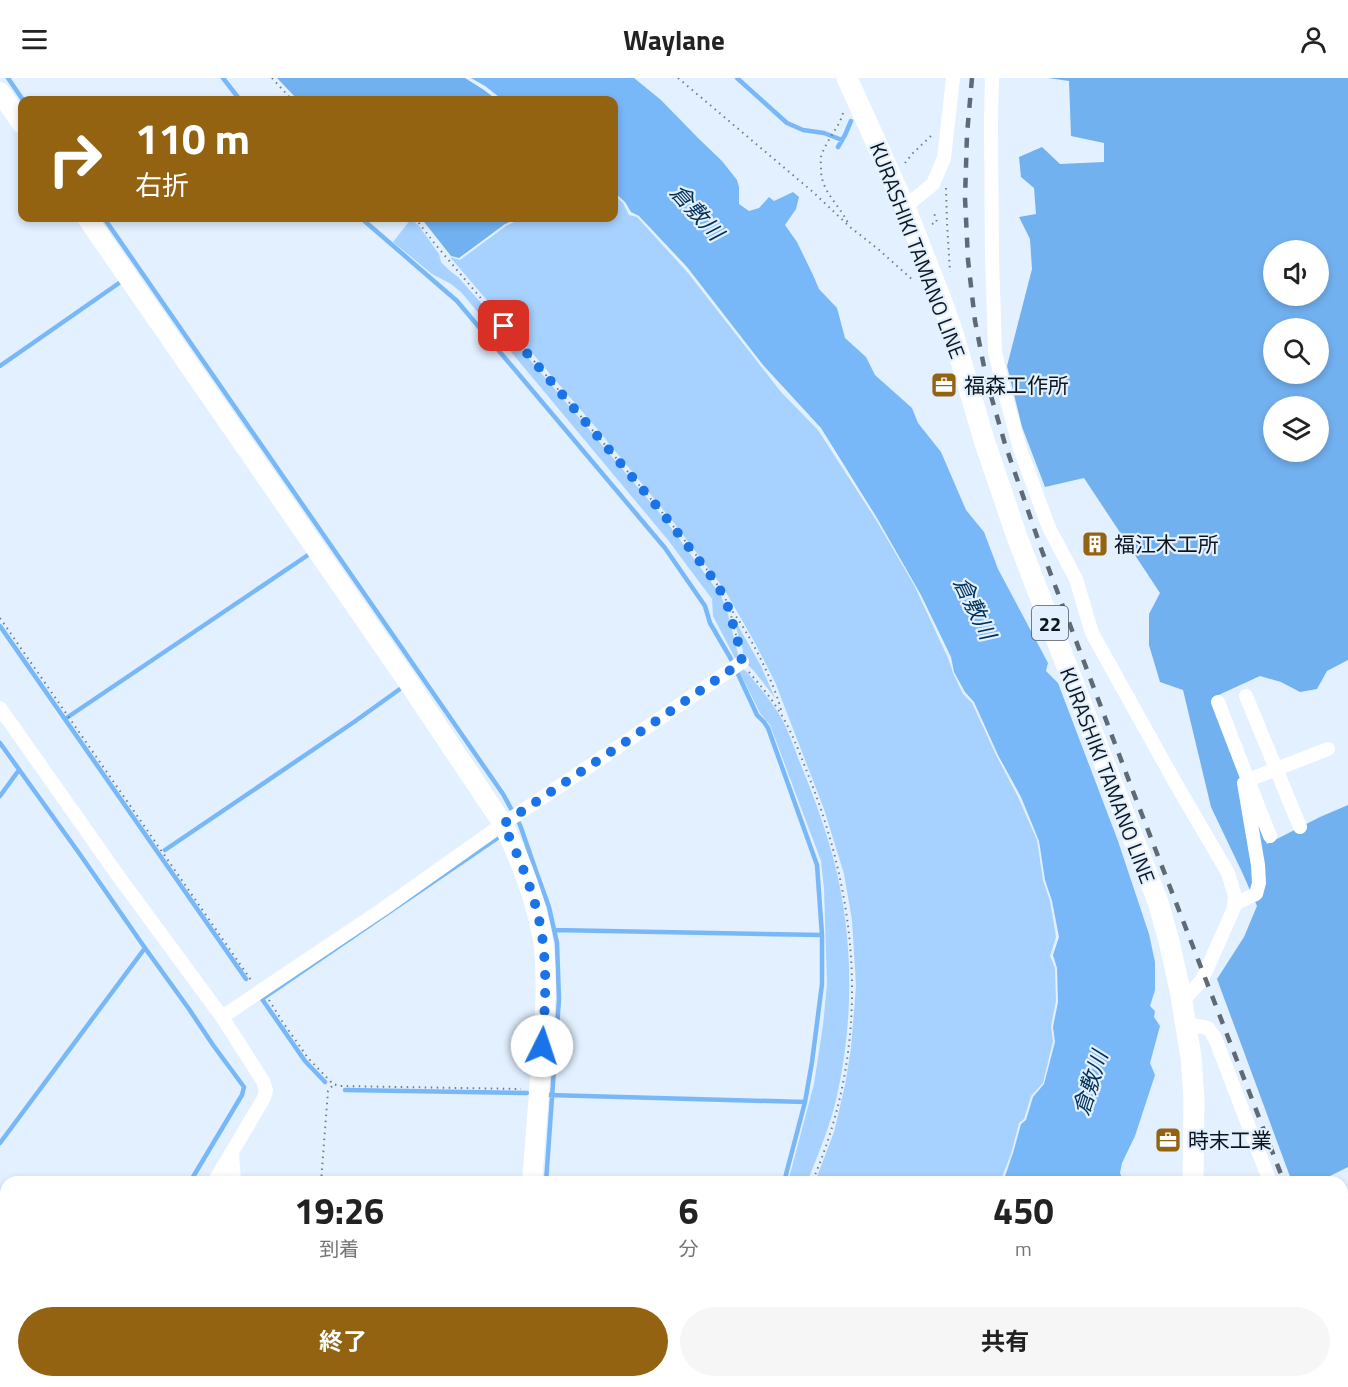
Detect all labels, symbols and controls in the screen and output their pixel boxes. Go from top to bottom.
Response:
text: Waylane [623,19,725,60]
icon: menu [18,23,51,56]
icon: person [1297,23,1330,56]
text: 110 m [135,106,250,170]
icon: right [36,120,114,198]
street label: KURASHIKI TAMANO LINE [862,137,974,363]
text: 右折 [135,164,189,205]
water label: 倉敷川 [662,176,733,249]
map controls [1263,240,1329,462]
button: sound [1263,240,1329,306]
pin [478,300,529,351]
icon: arrive [487,309,520,342]
button: search [1263,318,1329,384]
place label: 福森工作所 [964,369,1069,401]
office icon: 福森工作所 [929,370,959,400]
button: layers [1263,396,1329,462]
place label: 福江木工所 [1114,528,1219,560]
building icon: 福江木工所 [1080,529,1110,559]
water label: 倉敷川 [945,571,1006,647]
road number: 22 [1032,606,1068,640]
street label: KURASHIKI TAMANO LINE [1052,662,1164,888]
position arrow [510,1014,574,1078]
water label: 倉敷川 [1064,1044,1117,1120]
place label: 時末工業 [1188,1124,1272,1156]
office icon: 時末工業 [1153,1125,1183,1155]
text: 19:26 [294,1183,384,1238]
text: 6 [679,1183,699,1238]
text: 450 [993,1183,1054,1238]
text: 到着 [319,1233,359,1264]
text: 分 [679,1233,699,1264]
text: m [1015,1233,1032,1264]
button: 終了 [18,1307,668,1376]
button: 共有 [680,1307,1330,1376]

